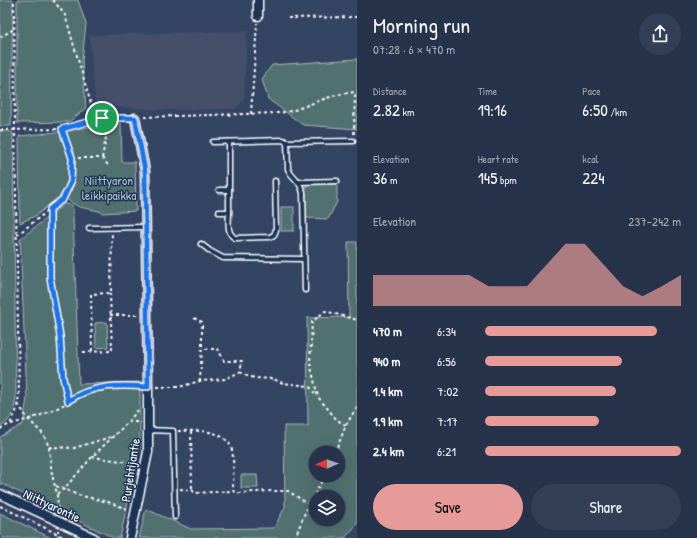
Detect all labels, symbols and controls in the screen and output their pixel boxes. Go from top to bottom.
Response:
text: Morning run [373,10,470,40]
button: share [639,13,681,55]
text: 07:28 · 6 × 470 m [373,40,455,58]
text: Distance [373,84,407,98]
text: Time [478,84,497,98]
text: Pace [582,84,601,98]
text: 2.82 [373,98,400,121]
text: 19:16 [478,98,507,121]
text: 6:50 [582,98,608,121]
pin [85,101,119,135]
text: km [400,105,415,119]
text: /km [608,105,627,119]
icon: arrive [91,107,113,129]
text: Elevation [373,152,410,166]
text: Heart rate [478,152,519,166]
text: kcal [582,152,598,166]
text: 36 [373,166,387,189]
text: 145 [478,166,497,189]
text: 224 [582,166,605,189]
park label: Niittyaron leikkipaikka [82,171,136,204]
text: m [387,173,397,187]
text: bpm [497,173,517,187]
text: Elevation [373,212,416,230]
text: 237–242 m [628,212,681,230]
text: 470 m [373,322,402,340]
text: 6:34 [437,322,456,340]
text: 940 m [373,352,400,370]
text: 6:56 [437,352,456,370]
text: 1.4 km [373,382,403,400]
text: 7:02 [437,382,458,400]
text: 1.9 km [373,412,403,430]
text: 7:17 [437,412,458,430]
street label: Purjehtijantie [116,437,144,503]
text: 2.4 km [373,442,404,460]
text: 6:21 [437,442,456,460]
north arrow [309,446,345,482]
map controls [309,446,345,526]
street label: Niittyarontie [21,484,83,526]
button: Save [373,484,523,530]
button: Share [531,484,681,530]
button: layers [309,490,345,526]

